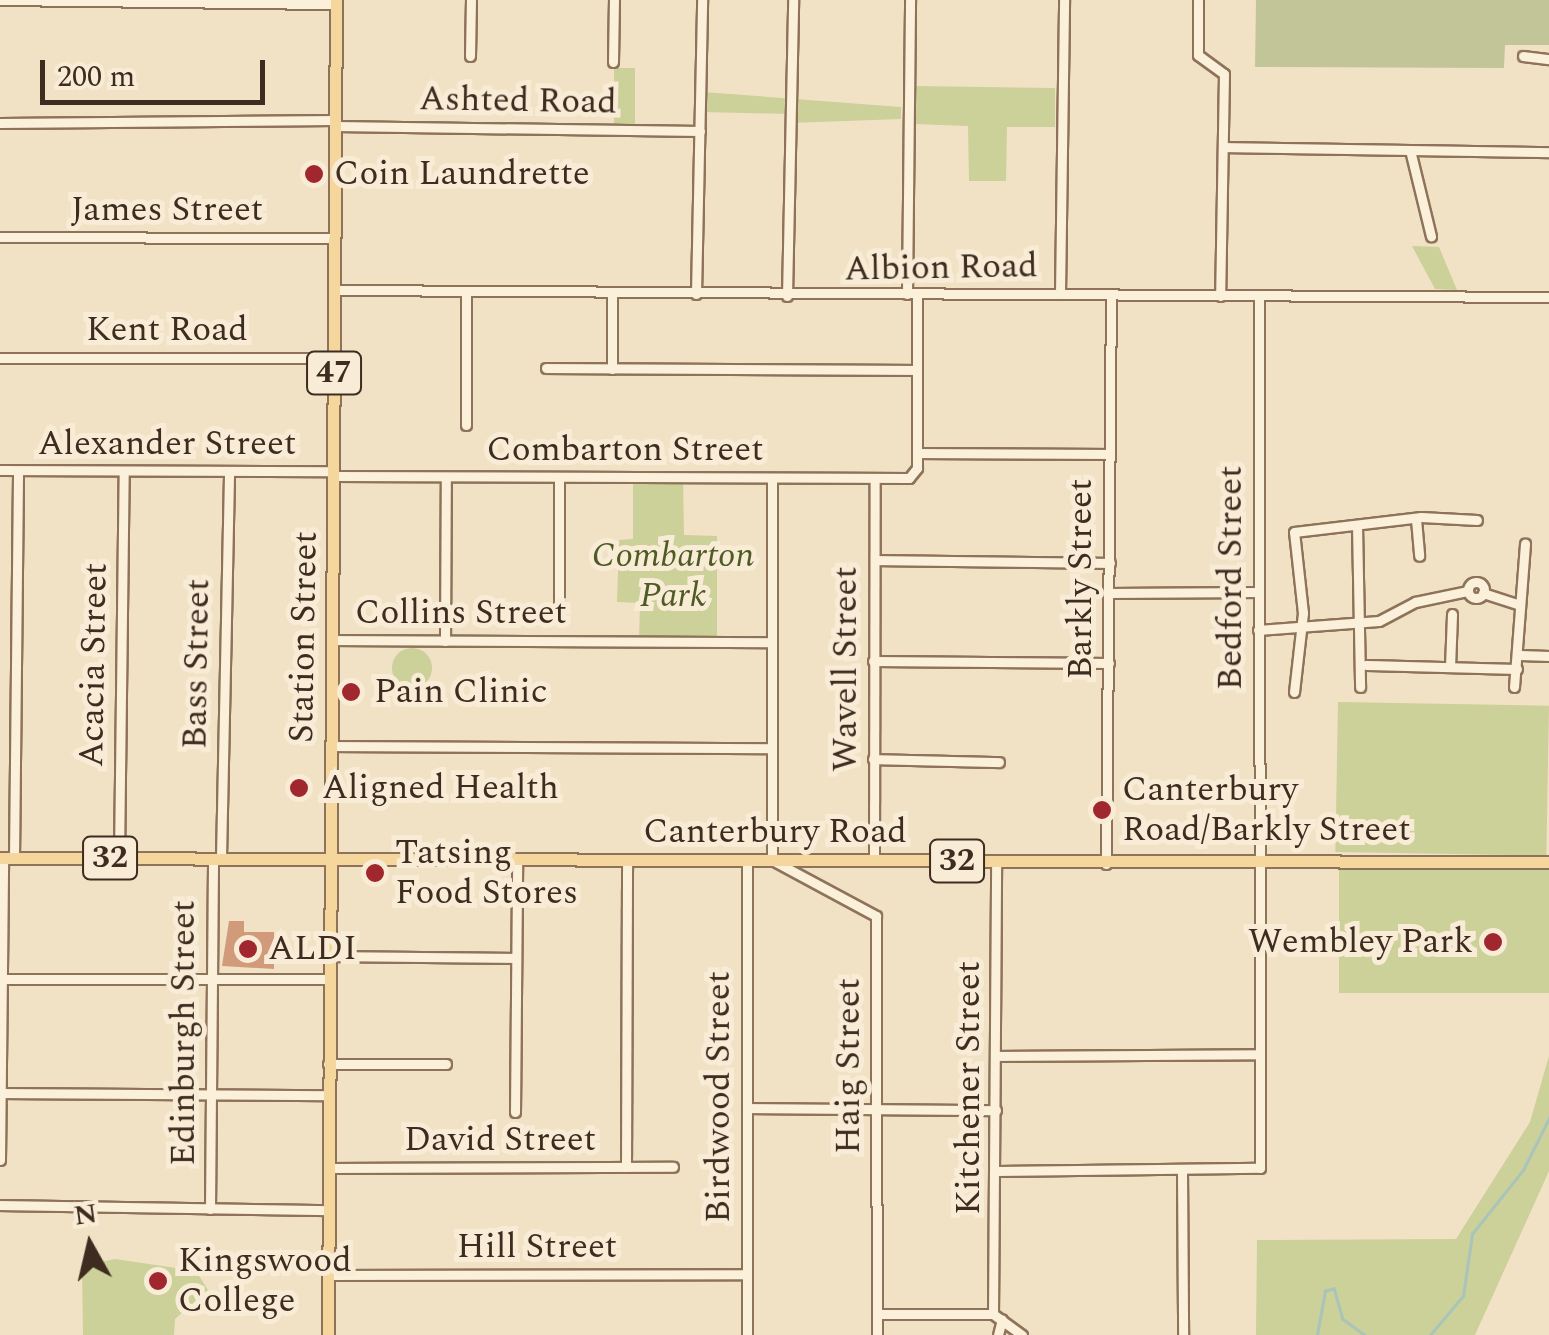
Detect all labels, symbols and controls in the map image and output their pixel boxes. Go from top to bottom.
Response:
scale bar [45,40,270,102]
text: 200 m [57,54,135,100]
street label: Ashted Road [419,78,617,124]
place label: Coin Laundrette [334,153,590,195]
marker: Coin Laundrette [303,163,325,185]
street label: James Street [71,189,263,231]
street label: Albion Road [844,245,1038,291]
street label: Kent Road [86,309,248,351]
road number: 47 [304,346,364,400]
street label: Alexander Street [38,423,296,465]
street label: Combarton Street [486,429,764,471]
street label: Bedford Street [1210,466,1252,690]
street label: Barkly Street [1060,479,1102,679]
street label: Station Street [281,531,327,743]
park label: Combarton Park [592,535,754,617]
street label: Acacia Street [71,562,117,768]
street label: Wavell Street [825,566,867,772]
street label: Bass Street [175,578,219,750]
street label: Collins Street [355,592,567,634]
place label: Pain Clinic [374,671,547,713]
marker: Pain Clinic [338,679,364,705]
place label: Aligned Health [322,767,559,809]
place label: Canterbury Road/Barkly Street [1122,769,1411,851]
marker: Aligned Health [286,775,312,801]
marker: Canterbury Road/Barkly Street [1091,799,1113,821]
street label: Canterbury Road [643,811,907,853]
road number: 32 [80,831,140,885]
place label: Tatsing Food Stores [395,832,578,914]
road number: 32 [927,834,987,888]
marker: Tatsing Food Stores [364,862,386,884]
street label: Edinburgh Street [163,900,205,1166]
place label: Wembley Park [1248,921,1473,963]
place label: ALDI [268,928,357,970]
marker: Wembley Park [1482,931,1504,953]
marker: ALDI [237,938,259,960]
street label: Kitchener Street [948,961,990,1215]
street label: Birdwood Street [698,971,740,1223]
street label: Haig Street [828,978,870,1154]
street label: David Street [404,1119,596,1161]
text: N [71,1192,100,1238]
north arrow [40,1195,140,1295]
street label: Hill Street [457,1226,617,1268]
place label: Kingswood College [178,1240,352,1322]
marker: Kingswood College [147,1270,169,1292]

